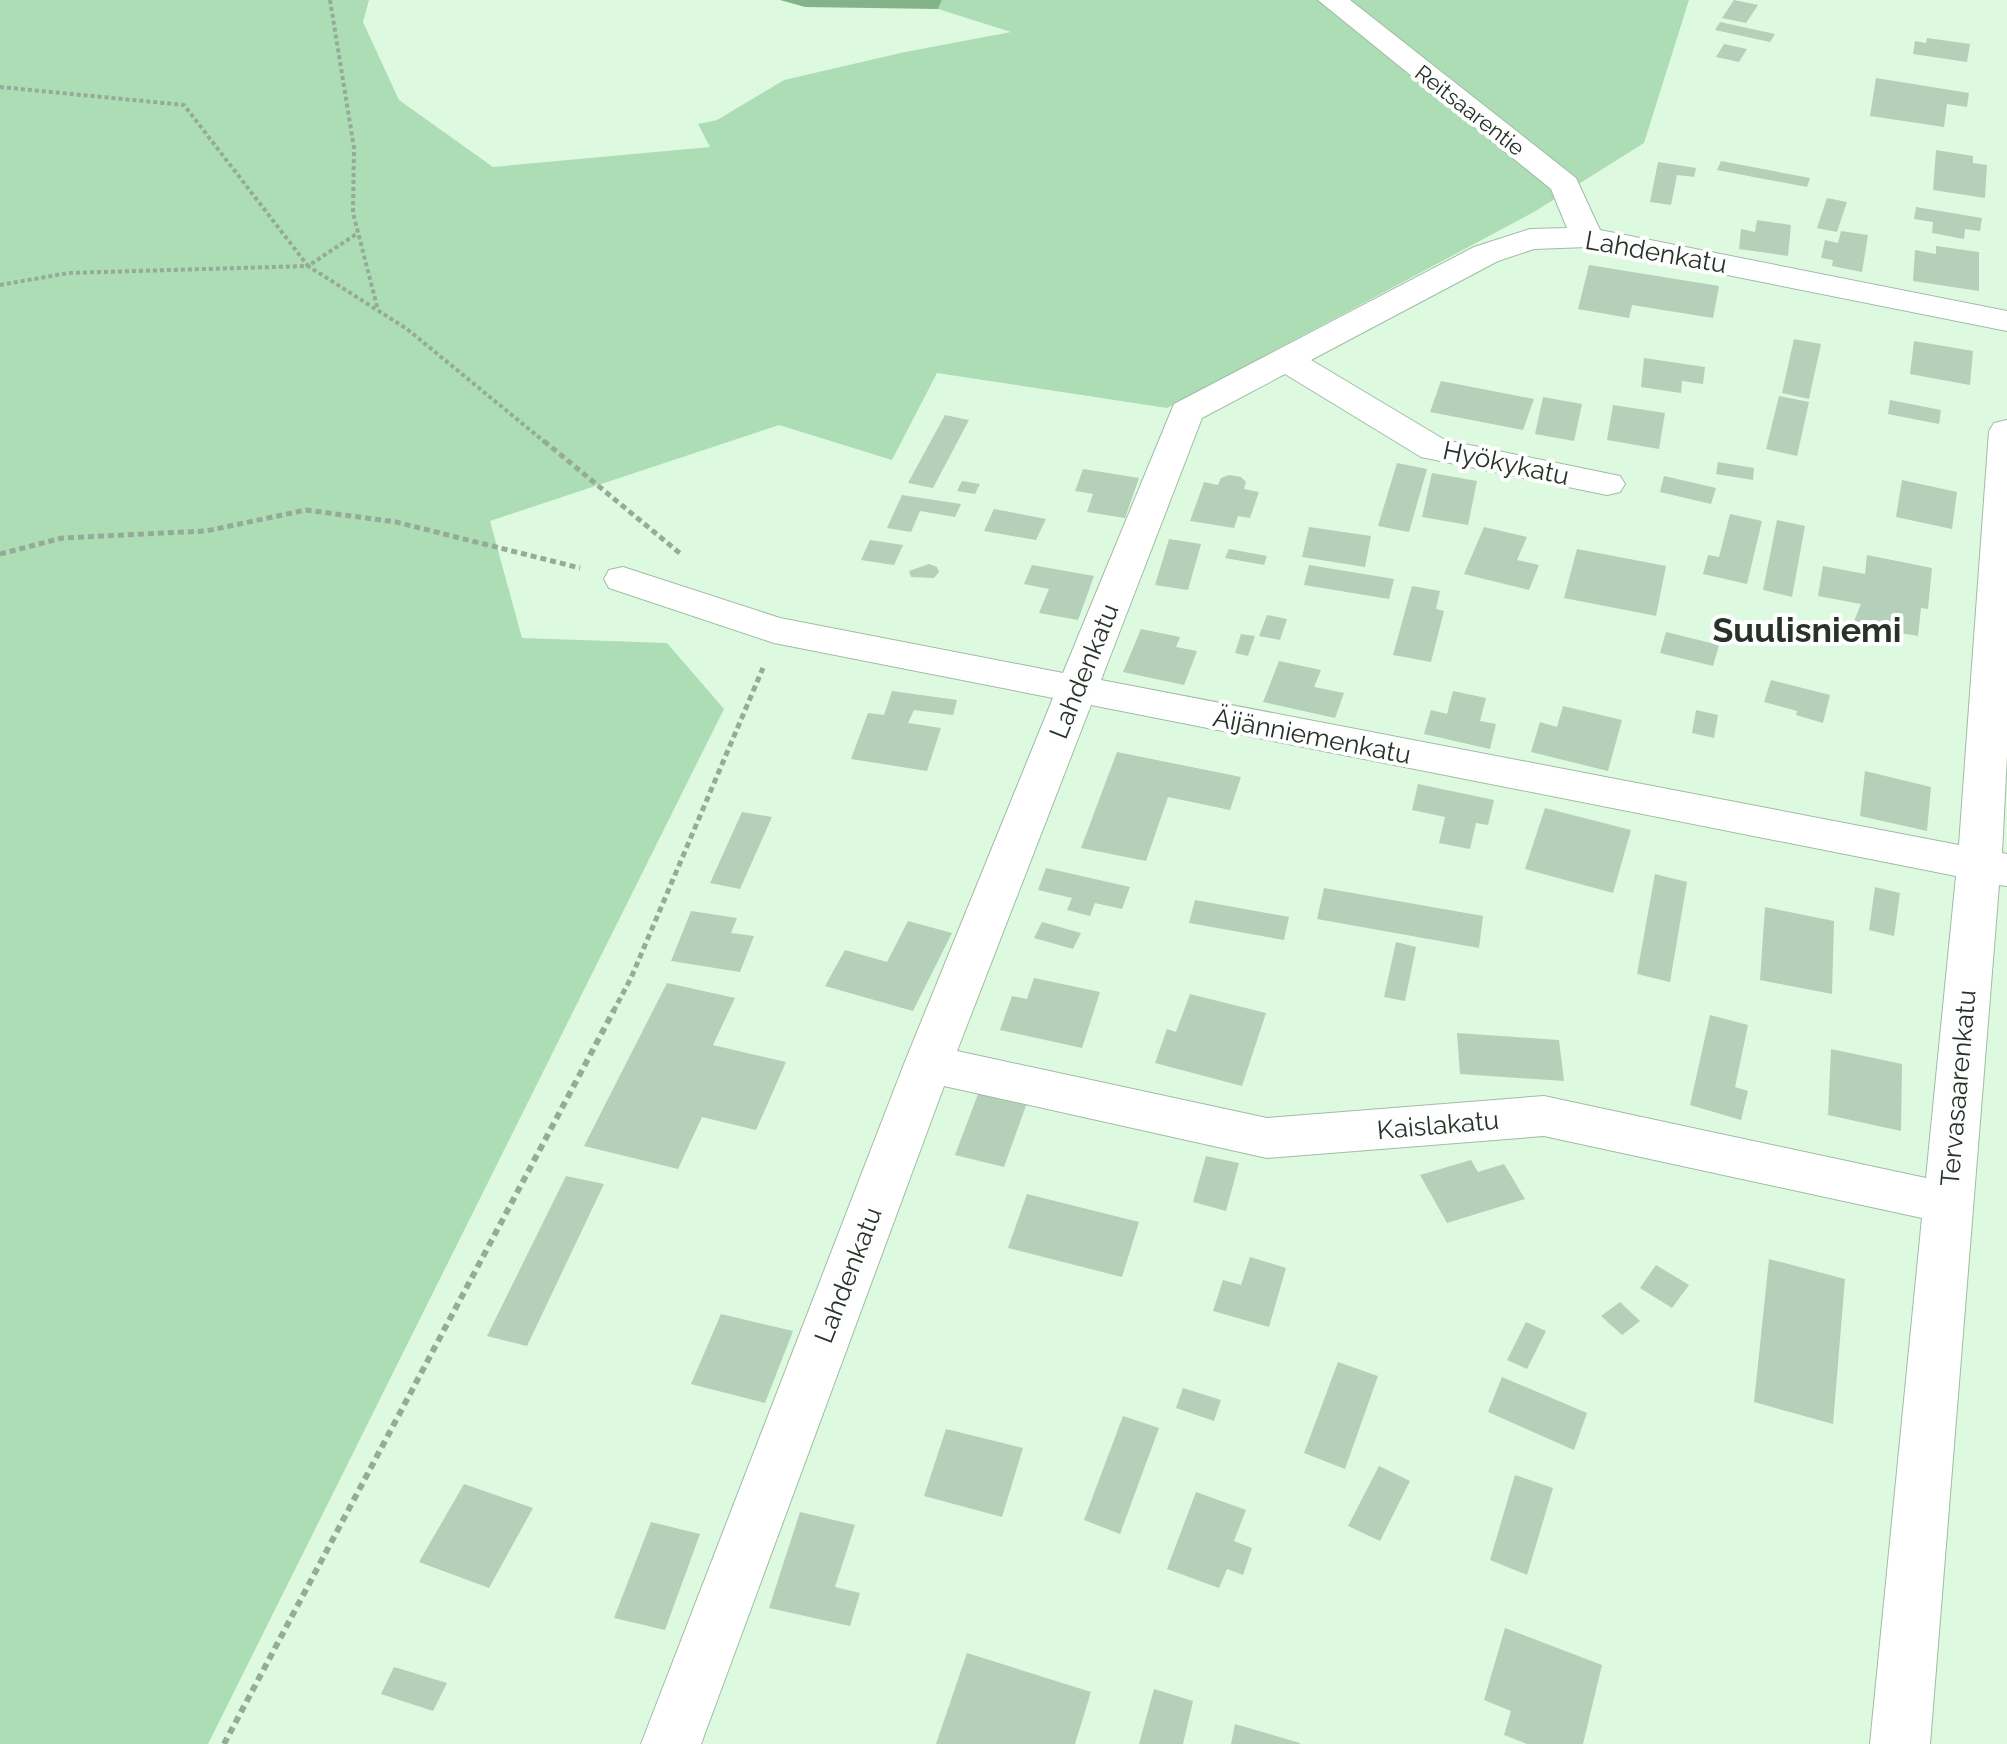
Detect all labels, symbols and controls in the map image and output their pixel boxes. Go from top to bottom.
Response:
street label: Reitsaarentie [1410,59,1530,161]
street label: Lahdenkatu [1583,225,1729,279]
street label: Hyökykatu [1440,435,1572,491]
street label: Lahdenkatu [1043,599,1125,743]
district label: Suulisniemi [1713,610,1901,650]
street label: Äijänniemenkatu [1211,702,1413,770]
street label: Tervasaarenkatu [1934,989,1982,1187]
street label: Kaislakatu [1376,1105,1500,1145]
street label: Lahdenkatu [808,1203,888,1347]

